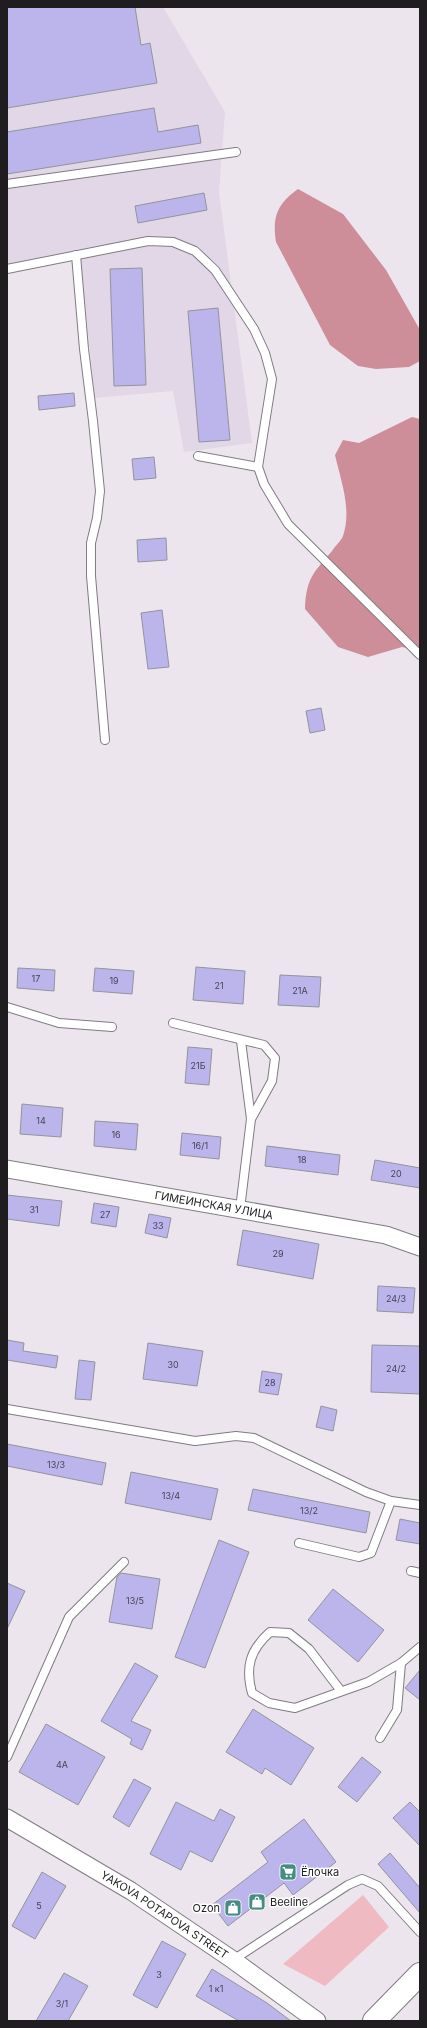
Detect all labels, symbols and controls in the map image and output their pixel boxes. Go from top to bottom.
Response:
house number: 17 [32,973,40,984]
house number: 19 [109,975,119,986]
house number: 21 [214,980,224,991]
house number: 21А [292,985,308,996]
house number: 21Б [191,1060,206,1071]
house number: 14 [36,1115,46,1126]
house number: 16 [111,1129,121,1140]
house number: 16/1 [192,1140,208,1151]
house number: 18 [297,1154,307,1165]
house number: 20 [390,1168,402,1179]
street label: ГИМЕИНСКАЯ УЛИЦА [154,1188,275,1222]
house number: 31 [29,1204,39,1215]
house number: 27 [100,1209,110,1220]
house number: 33 [152,1220,164,1231]
house number: 29 [272,1248,284,1259]
house number: 24/3 [386,1293,406,1304]
house number: 30 [167,1359,179,1370]
house number: 24/2 [386,1363,406,1374]
house number: 28 [264,1377,276,1388]
house number: 13/3 [47,1459,65,1470]
house number: 13/4 [162,1490,180,1501]
house number: 13/2 [300,1505,318,1516]
house number: 13/5 [126,1595,144,1606]
house number: 4А [56,1759,68,1770]
supermarket icon: Ёлочка [278,1862,298,1882]
place label: Ёлочка [301,1865,339,1879]
street label: YAKOVA POTAPOVA STREET [98,1868,231,1962]
shop icon: Beeline [247,1892,267,1912]
place label: Beeline [270,1895,308,1909]
shop icon: Ozon [223,1898,243,1918]
house number: 5 [36,1900,42,1911]
place label: Ozon [193,1901,220,1915]
house number: 3 [156,1969,162,1980]
house number: 1 к1 [209,1983,223,1994]
house number: 3/1 [56,1998,68,2009]

